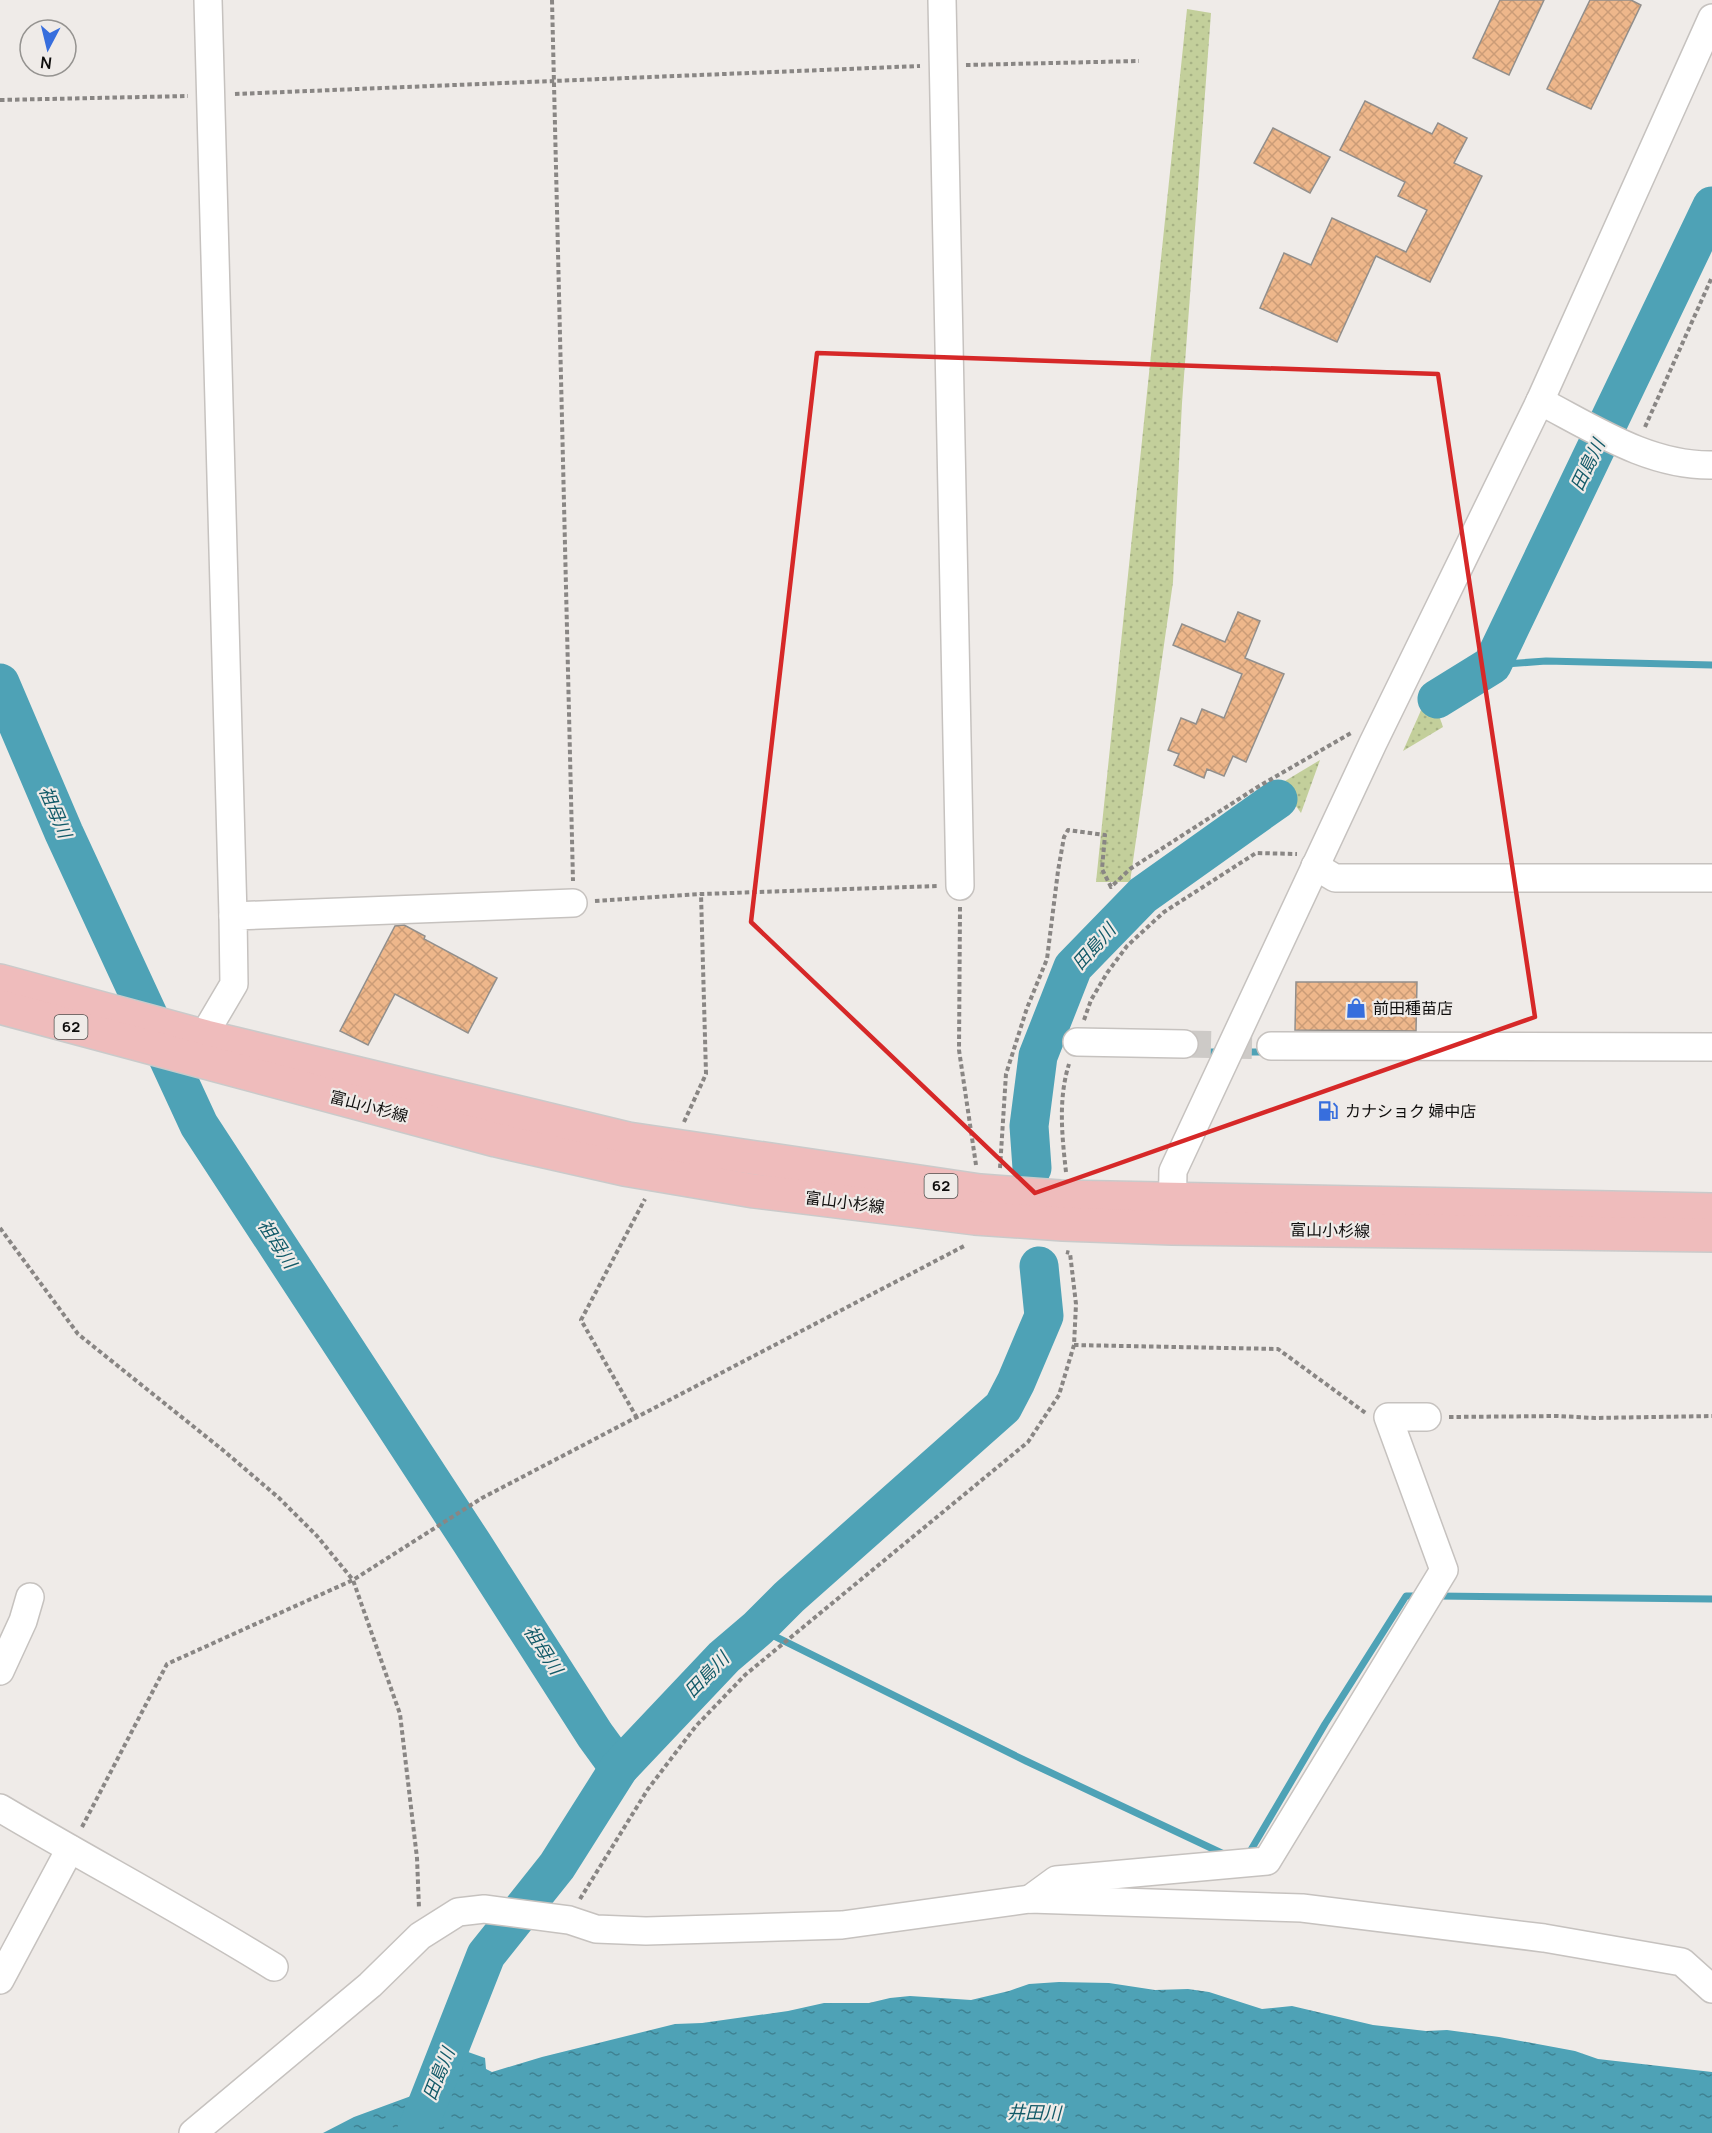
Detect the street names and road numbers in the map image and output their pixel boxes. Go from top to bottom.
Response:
road number: 62 [54,1015,88,1039]
street label: 富山小杉線 [328,1085,410,1127]
road number: 62 [924,1174,958,1198]
street label: 富山小杉線 [804,1186,886,1218]
street label: 富山小杉線 [1290,1218,1370,1242]

